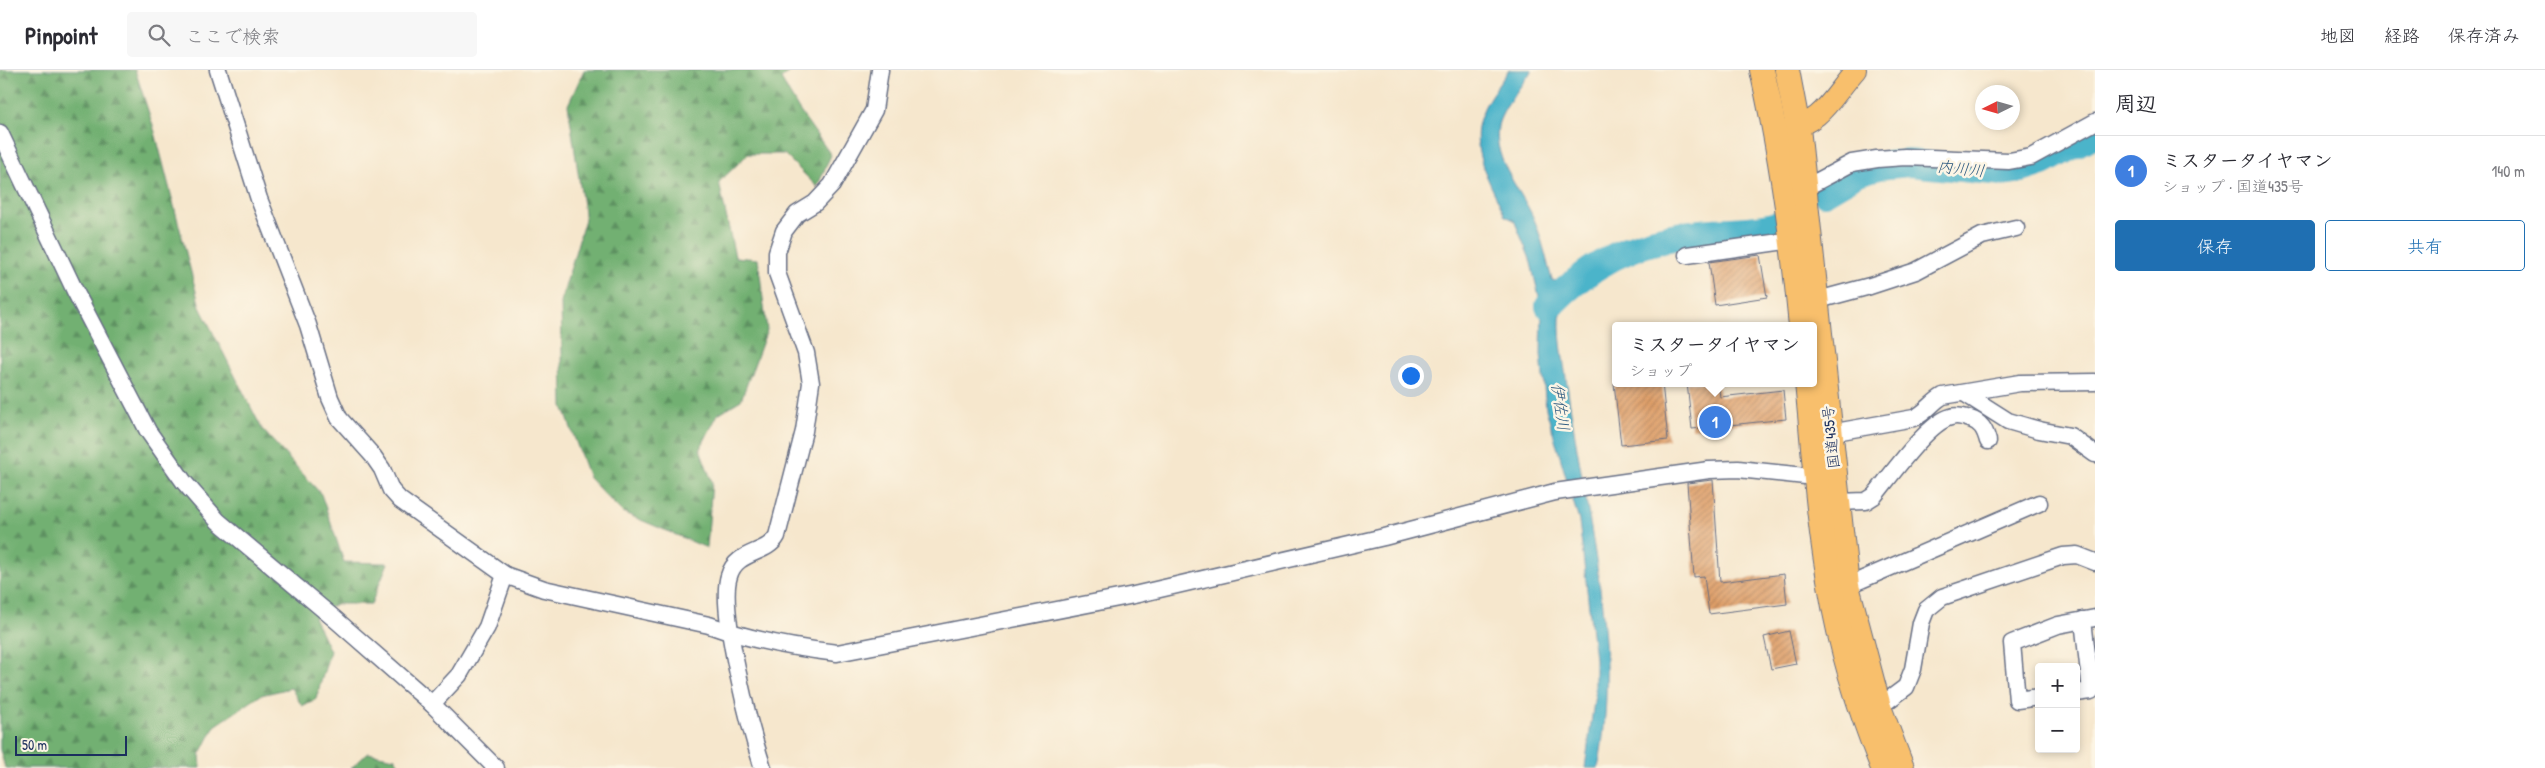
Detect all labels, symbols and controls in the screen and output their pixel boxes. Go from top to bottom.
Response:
search box [127,12,477,57]
text: Pinpoint [25,19,97,51]
icon: search [145,21,173,49]
text: ここで検索 [185,23,280,49]
text: 地図 [2320,23,2356,48]
text: 経路 [2384,23,2420,48]
text: 保存済み [2448,23,2520,48]
north arrow [1975,85,2020,130]
text: 周辺 [2115,89,2157,118]
text: ミスタータイヤマン [2162,147,2333,173]
water label: 内川川 [1936,155,1986,181]
text: 1 [2128,160,2134,182]
text: 140 m [2491,160,2525,182]
text: ショップ · 国道435号 [2162,175,2304,197]
button: 保存 [2115,220,2315,271]
button: 共有 [2325,220,2525,271]
popup [1612,322,1817,387]
text: ミスタータイヤマン [1629,331,1800,357]
text: ショップ [1629,359,1693,381]
your location [1398,363,1424,389]
water label: 伊佐川 [1547,382,1575,432]
pin: 1 [1699,403,1731,441]
street label: 国道435号 [1817,404,1844,470]
map controls [2035,663,2080,753]
button: + [2035,663,2080,708]
button: − [2035,708,2080,753]
scale bar [15,733,128,756]
text: 50 m [22,735,47,754]

